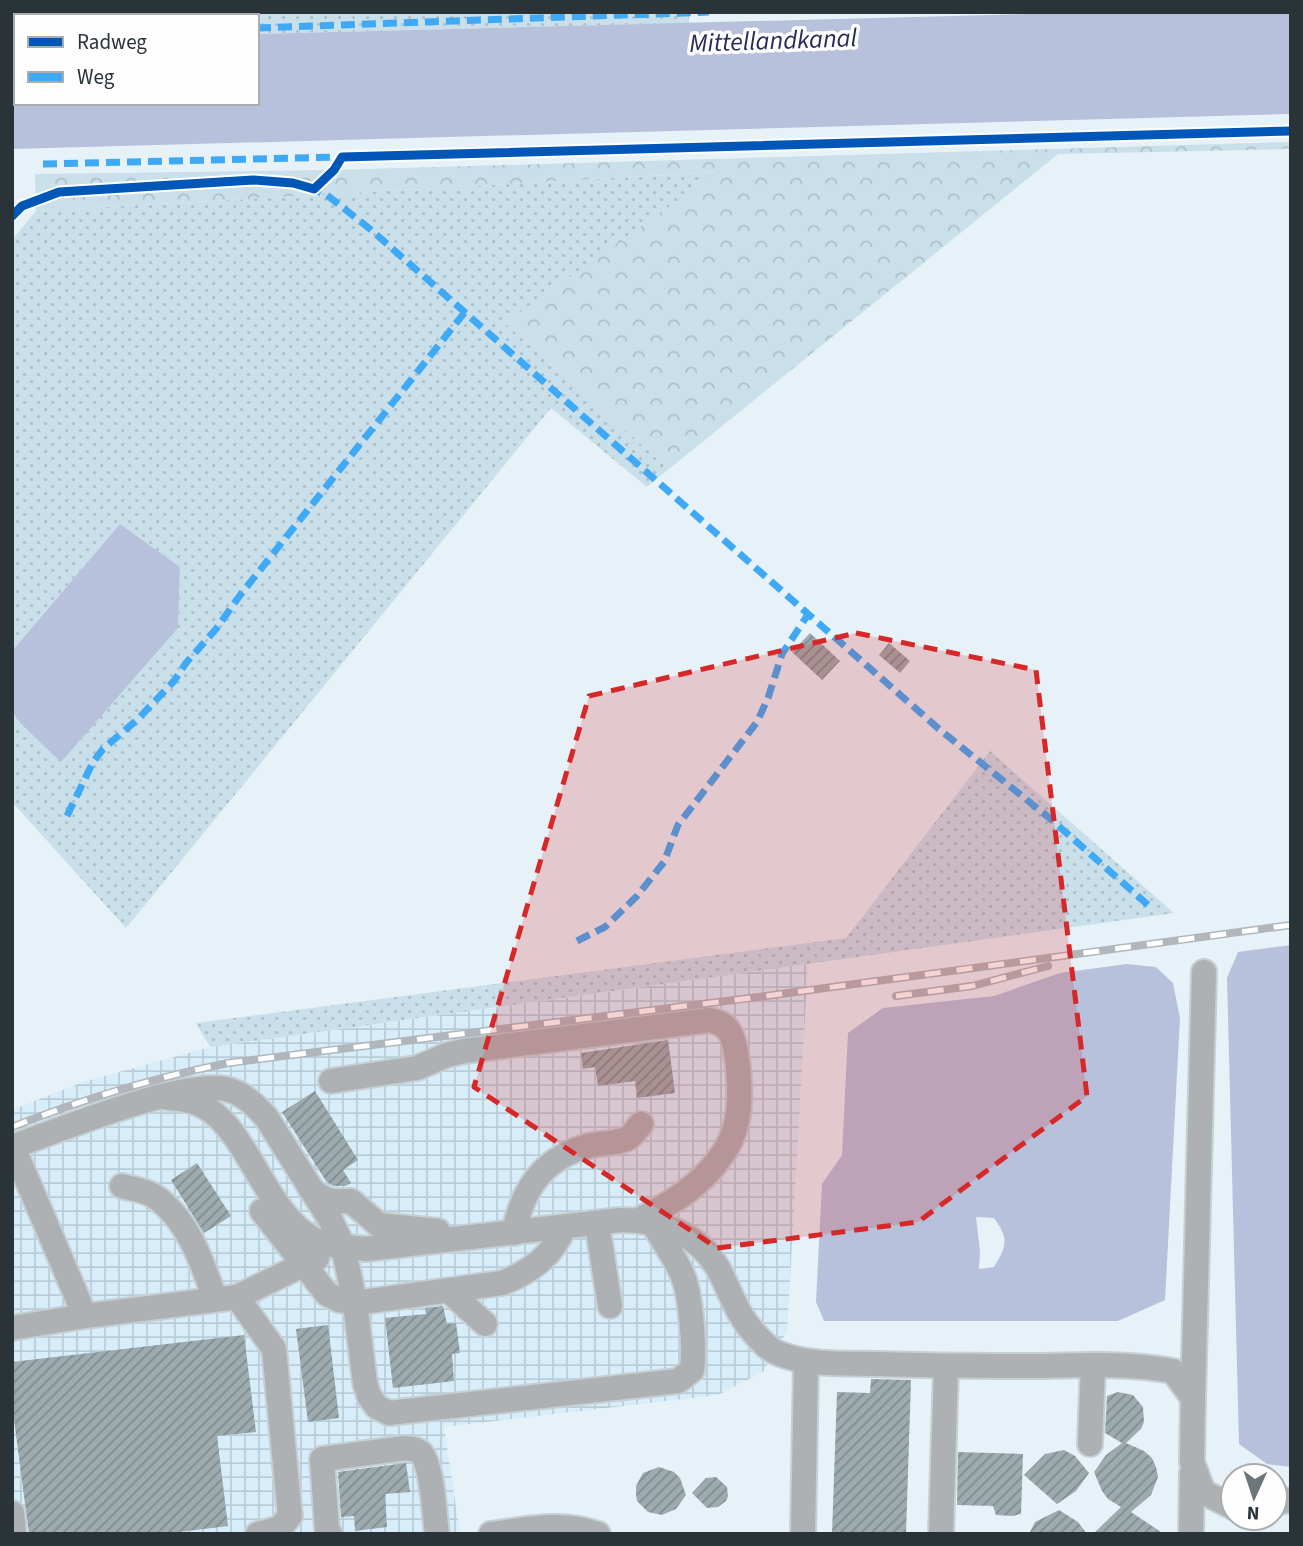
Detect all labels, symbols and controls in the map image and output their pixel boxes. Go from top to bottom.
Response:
legend [14,14,259,105]
water label: Mittellandkanal [689,19,858,62]
text: Radweg [77,27,147,57]
text: Weg [77,62,115,92]
north arrow [1219,1462,1289,1532]
text: N [1246,1499,1260,1526]

